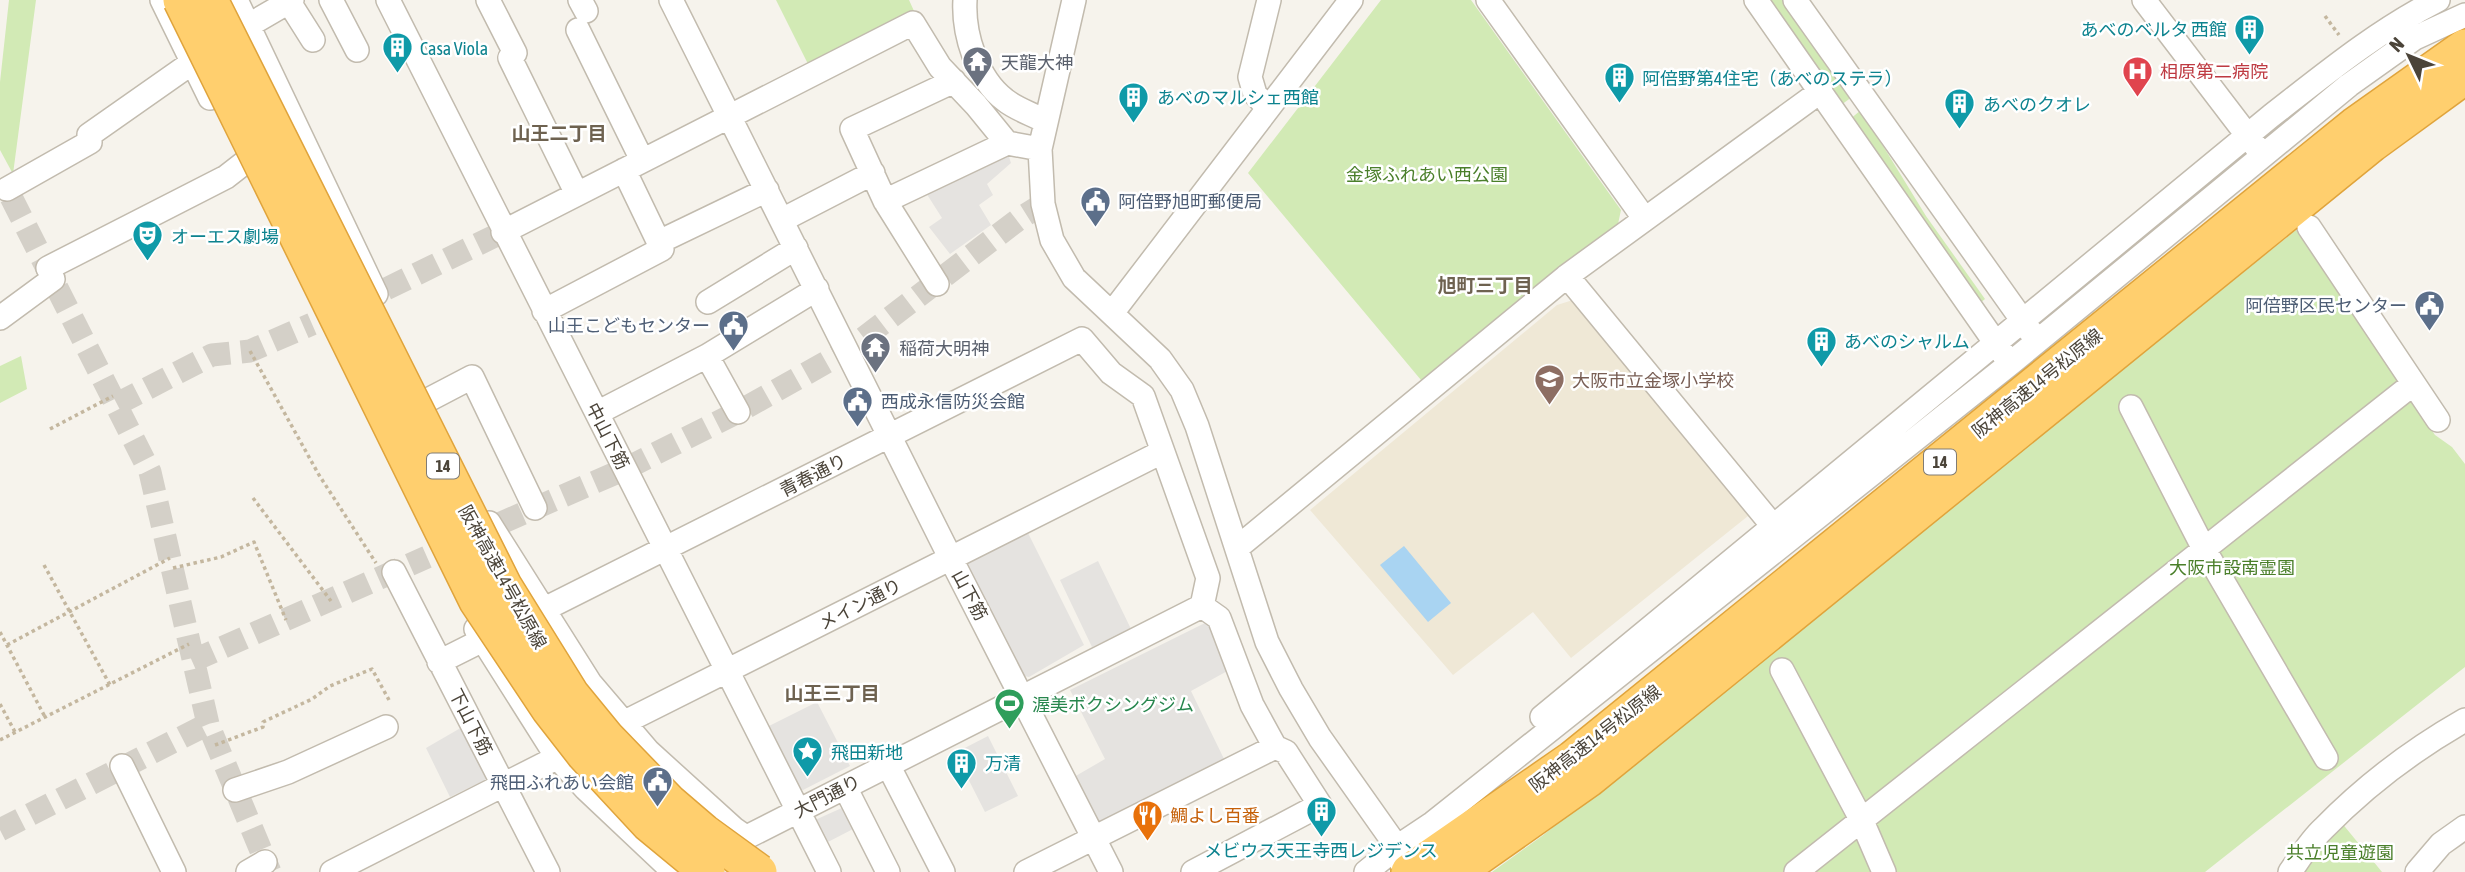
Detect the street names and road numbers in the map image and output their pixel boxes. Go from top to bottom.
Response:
street label: 阪神高速14号松原線 [1968,324,2106,442]
street label: 中山下筋 [582,399,634,473]
street label: 青春通り [776,449,850,501]
road number: 14 [1924,449,1956,475]
road number: 14 [427,453,459,478]
street label: 阪神高速14号松原線 [455,502,551,652]
street label: 山下筋 [948,566,992,624]
street label: メイン通り [815,574,905,634]
street label: 阪神高速14号松原線 [1525,680,1665,796]
street label: 下山下筋 [445,685,497,759]
street label: 大門通り [790,770,864,822]

